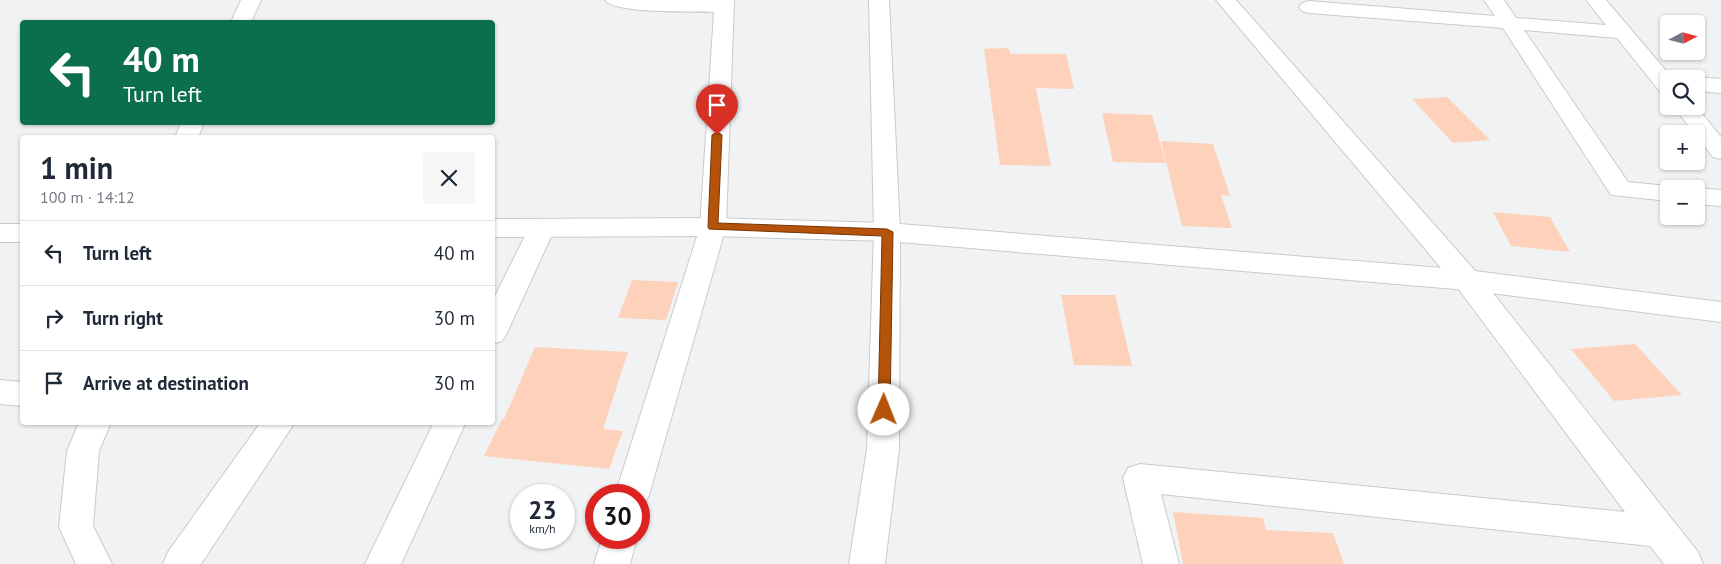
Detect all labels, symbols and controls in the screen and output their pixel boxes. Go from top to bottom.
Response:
north arrow [1660,15,1705,60]
map controls [1660,15,1705,225]
text: 40 m [123,36,200,82]
icon: left [40,40,105,105]
button: search [1660,70,1705,115]
text: Turn left [123,80,202,108]
pin [696,84,738,135]
icon: arrive [703,91,731,119]
button: + [1660,125,1705,170]
text: 1 min [40,148,113,187]
button: close [423,152,475,204]
button: − [1660,180,1705,225]
text: 100 m · 14:12 [40,187,135,207]
icon: left [40,239,68,267]
text: Turn left [83,241,152,265]
text: 40 m [434,241,475,265]
icon: right [40,304,68,332]
text: Turn right [83,306,163,330]
text: 30 m [434,306,475,330]
icon: arrive [40,369,68,397]
text: Arrive at destination [83,371,249,395]
text: 30 m [434,371,475,395]
position arrow [857,383,909,435]
speed limit sign: 30 [585,484,650,549]
text: 23 [528,494,557,526]
text: km/h [529,521,556,536]

